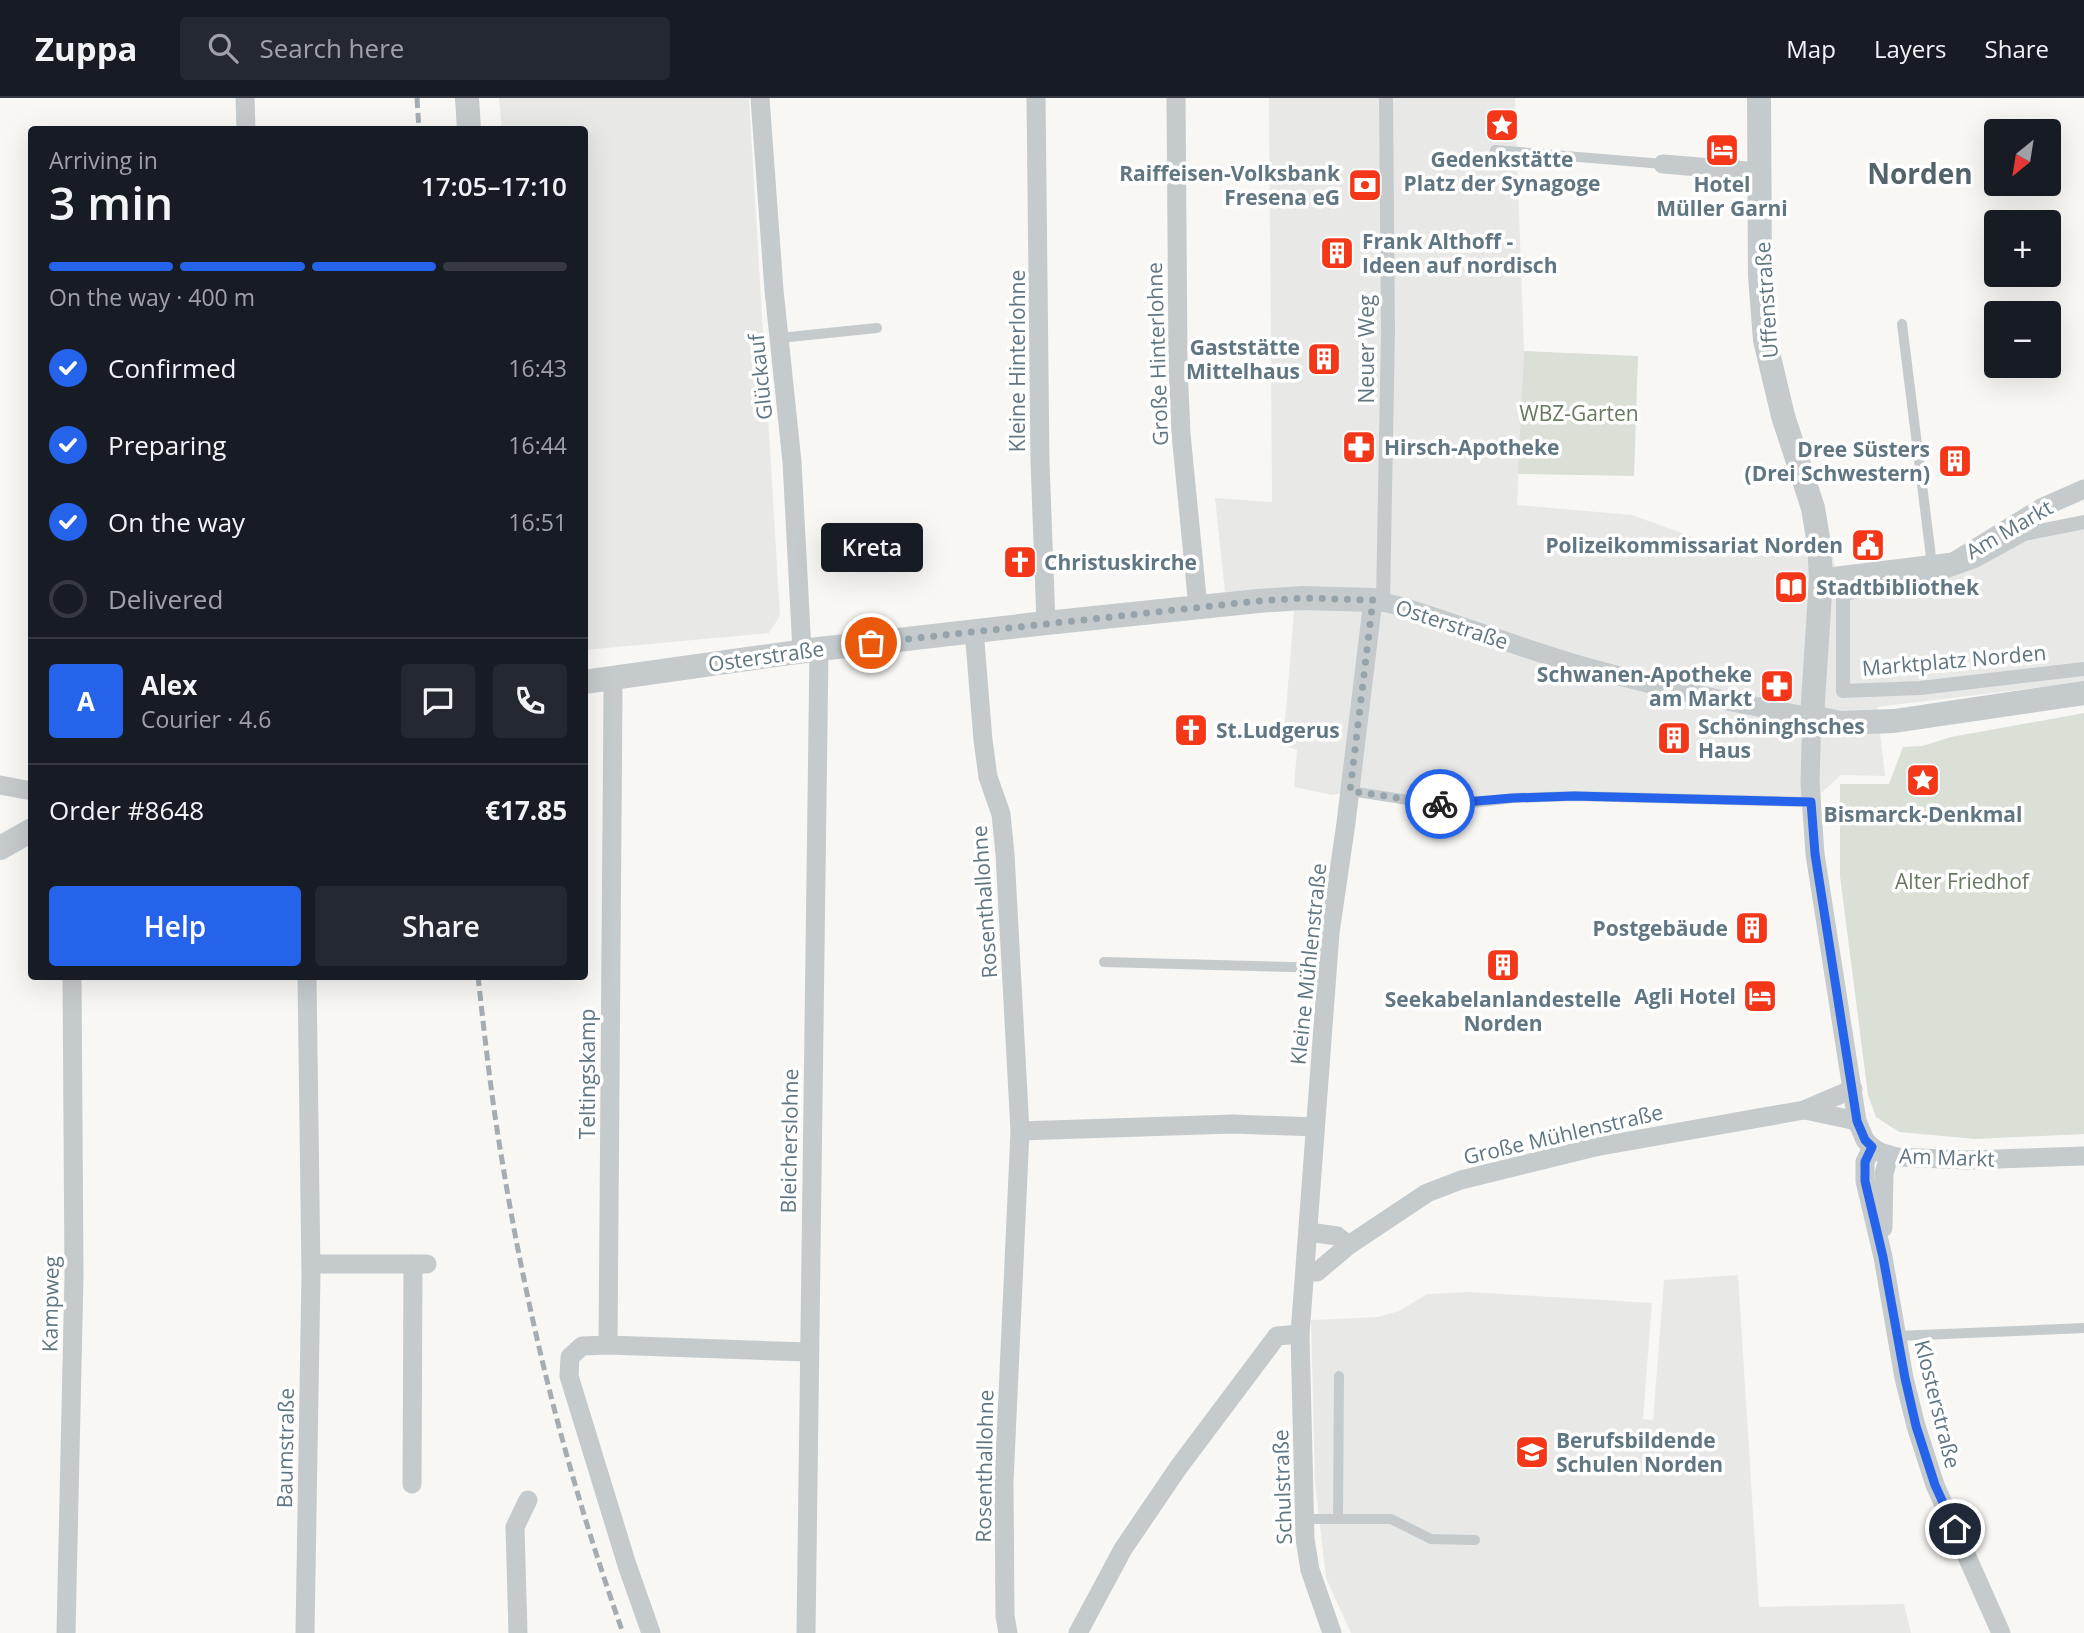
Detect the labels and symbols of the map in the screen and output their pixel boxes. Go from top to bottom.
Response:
place icon: Gedenkstätte Platz der Synagoge [1483,106,1521,144]
north arrow [1984,119,2062,196]
hotel icon: Hotel Müller Garni [1703,131,1741,169]
place label: Gedenkstätte Platz der Synagoge [1404,145,1600,197]
district label: Norden [1867,154,1973,192]
place label: Raiffeisen-Volksbank Fresena eG [1119,159,1341,211]
bank icon: Raiffeisen-Volksbank Fresena eG [1346,166,1384,204]
place label: Hotel Müller Garni [1656,170,1788,222]
place label: Frank Althoff - Ideen auf nordisch [1362,227,1557,279]
building icon: Frank Althoff - Ideen auf nordisch [1318,234,1356,272]
street label: Uffenstraße [1748,241,1784,359]
street label: Große Hinterlohne [1140,262,1174,446]
street label: Kleine Hinterlohne [1003,270,1031,452]
street label: Neuer Weg [1352,295,1380,403]
street label: Glückauf [741,331,778,421]
place label: Gaststätte Mittelhaus [1186,333,1300,385]
building icon: Gaststätte Mittelhaus [1305,340,1343,378]
park label: WBZ-Garten [1519,399,1639,427]
pharmacy icon: Hirsch-Apotheke [1340,428,1378,466]
place label: Hirsch-Apotheke [1384,433,1559,461]
place label: Dree Süsters (Drei Schwestern) [1745,435,1930,487]
building icon: Dree Süsters (Drei Schwestern) [1936,442,1974,480]
street label: Am Markt [1960,493,2058,565]
callout: Kreta [820,524,922,573]
public building icon: Polizeikommissariat Norden [1849,526,1887,564]
place label: Polizeikommissariat Norden [1545,531,1843,559]
church icon: Christuskirche [1001,543,1039,581]
place label: Christuskirche [1044,548,1197,576]
library icon: Stadtbibliothek [1772,568,1810,606]
place label: Stadtbibliothek [1816,573,1980,601]
street label: Osterstraße [1392,593,1512,655]
pin [841,613,901,673]
street label: Osterstraße [706,634,826,678]
street label: Marktplatz Norden [1861,638,2047,682]
place label: Schwanen-Apotheke am Markt [1537,660,1752,712]
pharmacy icon: Schwanen-Apotheke am Markt [1758,667,1796,705]
church icon: St.Ludgerus [1172,711,1210,749]
place label: Schöninghsches Haus [1698,712,1865,764]
place label: St.Ludgerus [1216,716,1340,744]
building icon: Schöninghsches Haus [1655,719,1693,757]
place icon: Bismarck-Denkmal [1904,761,1942,799]
courier [1405,769,1475,839]
place label: Bismarck-Denkmal [1824,800,2022,828]
street label: Rosenthallohne [965,825,1003,979]
street label: Kleine Mühlenstraße [1283,862,1333,1066]
park label: Alter Friedhof [1895,867,2031,895]
building icon: Postgebäude [1733,909,1771,947]
place label: Postgebäude [1593,914,1728,942]
building icon: Seekabelanlandestelle Norden [1484,946,1522,984]
hotel icon: Agli Hotel [1741,977,1779,1015]
place label: Agli Hotel [1634,982,1736,1010]
place label: Seekabelanlandestelle Norden [1385,985,1621,1037]
street label: Teltingskamp [573,1009,601,1139]
street label: Bleicherslohne [774,1068,804,1214]
street label: Große Mühlenstraße [1460,1097,1666,1171]
street label: Am Markt [1899,1141,1995,1173]
street label: Kampweg [35,1256,65,1352]
street label: Klosterstraße [1909,1337,1967,1471]
street label: Baumstraße [270,1388,300,1508]
street label: Rosenthallohne [969,1389,999,1543]
place label: Berufsbildende Schulen Norden [1556,1426,1723,1478]
street label: Schulstraße [1266,1429,1298,1545]
school or university icon: Berufsbildende Schulen Norden [1513,1433,1551,1471]
pin [1925,1499,1985,1559]

